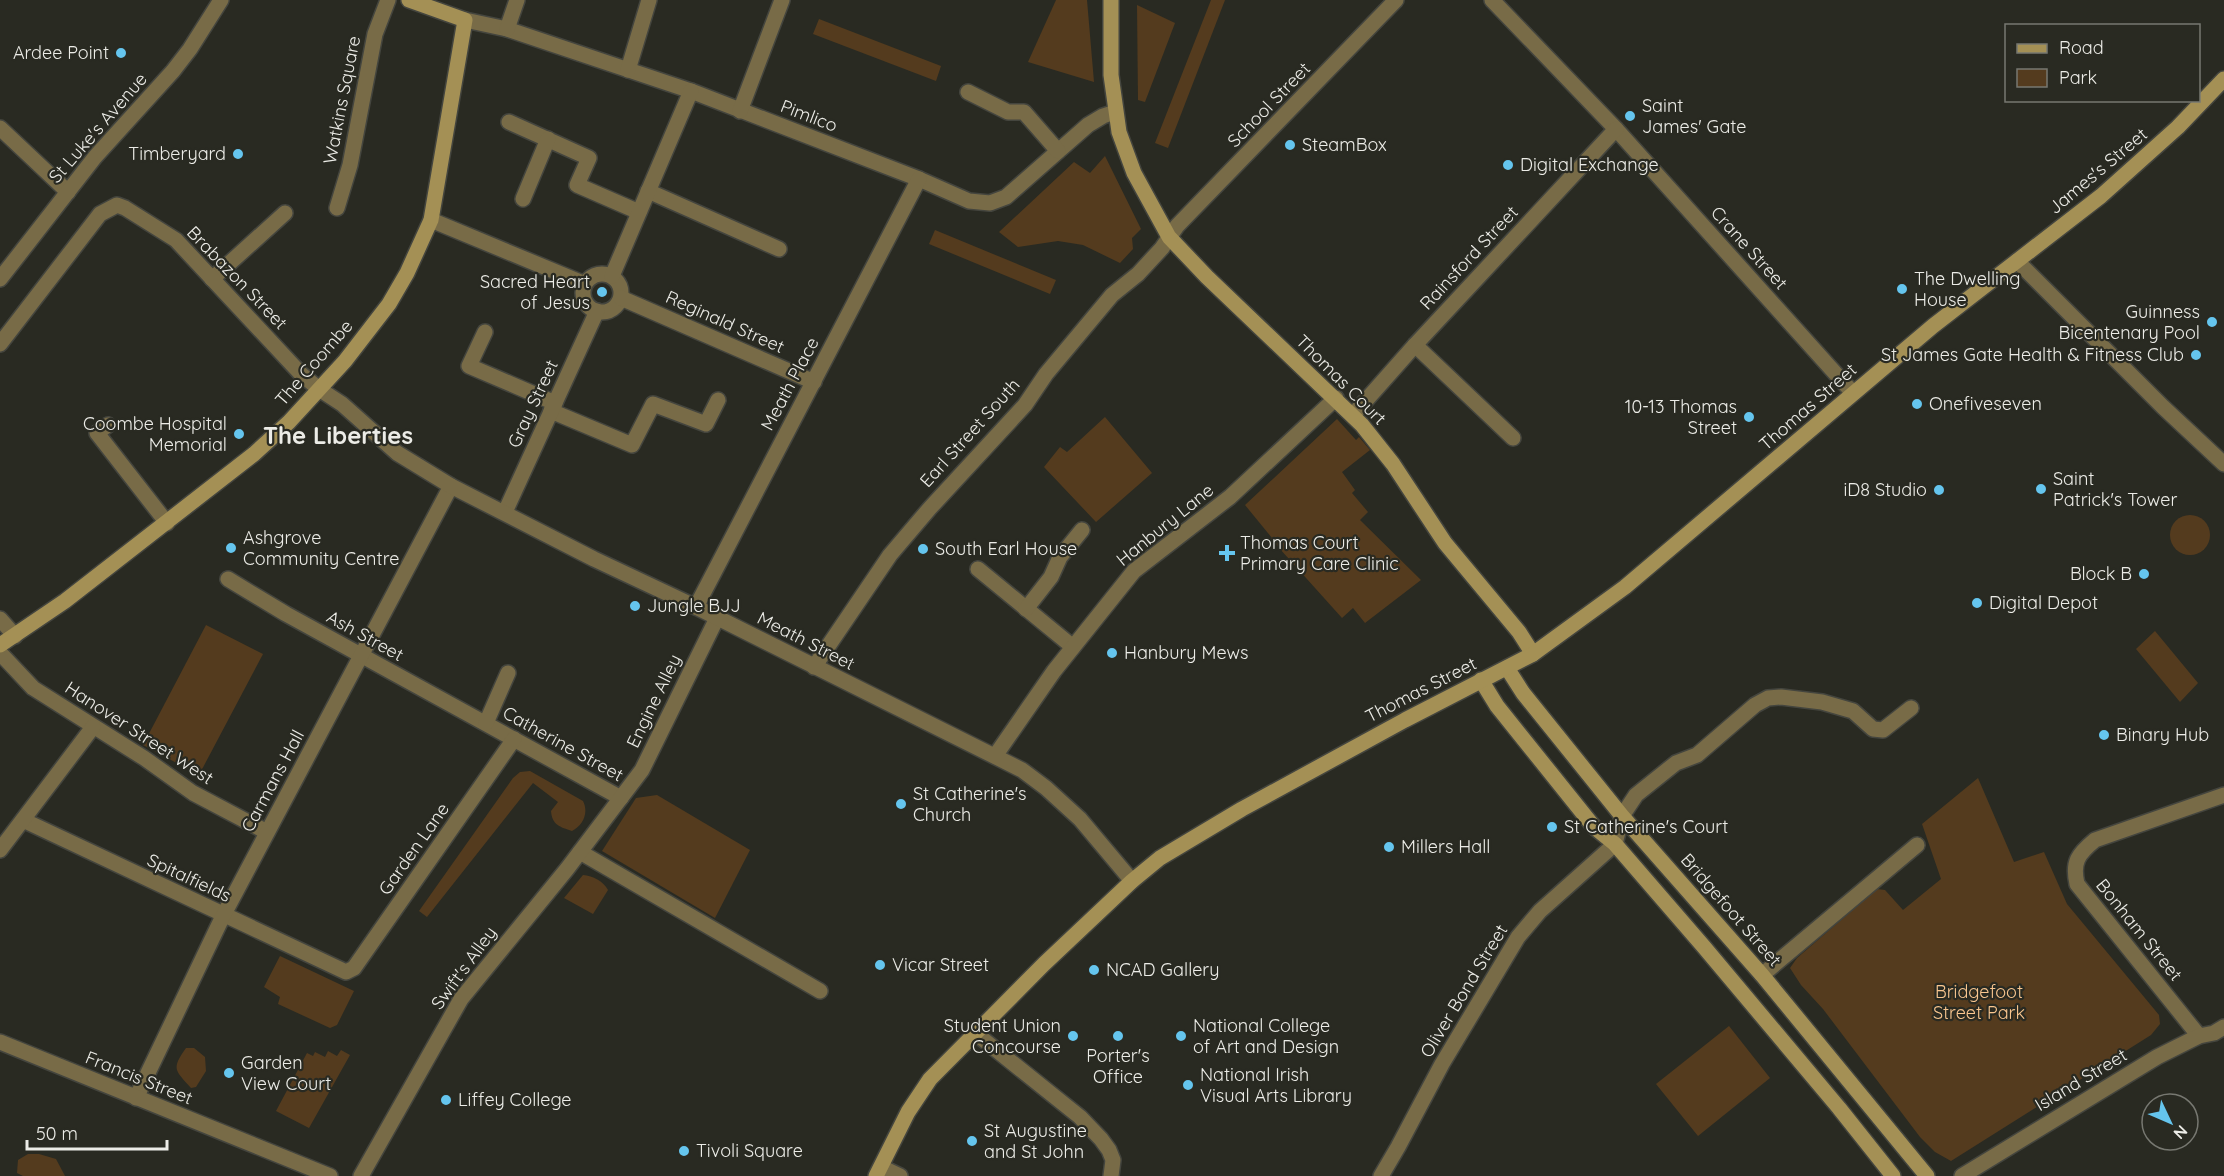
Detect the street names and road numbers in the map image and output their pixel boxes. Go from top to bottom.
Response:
street label: Watkins Square [318,34,365,166]
street label: School Street [1222,57,1315,152]
street label: St Luke's Avenue [43,68,152,188]
street label: Pimlico [777,94,841,137]
street label: James's Street [2043,123,2152,219]
street label: Rainsford Street [1415,201,1523,314]
street label: Crane Street [1706,201,1793,294]
street label: Brabazon Street [182,221,293,334]
street label: Reginald Street [662,285,788,358]
street label: The Coombe [270,315,357,411]
street label: Thomas Court [1291,330,1391,430]
street label: Meath Place [755,333,824,434]
street label: Gray Street [502,356,563,451]
street label: Thomas Street [1754,358,1861,455]
street label: Earl Street South [915,373,1025,492]
street label: Hanbury Lane [1111,478,1218,571]
street label: Ash Street [323,605,408,666]
street label: Meath Street [754,606,859,675]
street label: Engine Alley [621,650,686,751]
street label: Thomas Street [1361,652,1480,727]
street label: Hanover Street West [61,676,218,789]
street label: Catherine Street [499,701,628,786]
street label: Carmans Hall [236,726,309,836]
street label: Garden Lane [373,798,454,899]
street label: Spitalfields [144,848,235,907]
street label: Bridgefoot Street [1676,848,1787,971]
street label: Bonham Street [2091,874,2188,985]
street label: Oliver Bond Street [1415,920,1512,1061]
street label: Swift's Alley [426,922,501,1014]
street label: Island Street [2030,1043,2131,1116]
street label: Francis Street [82,1046,196,1110]

